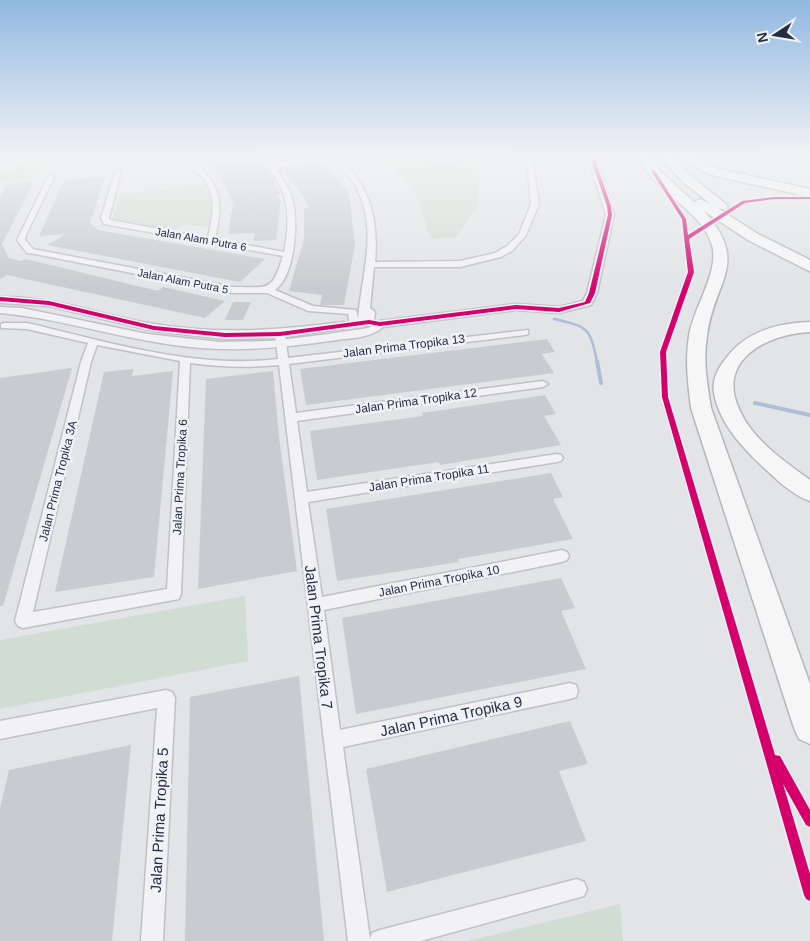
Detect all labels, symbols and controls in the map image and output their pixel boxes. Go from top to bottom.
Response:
north arrow [750,10,800,60]
text: N [753,31,771,44]
street label: Jalan Alam Putra 6 [154,225,248,253]
street label: Jalan Alam Putra 5 [137,266,229,296]
street label: Jalan Prima Tropika 13 [342,332,466,360]
street label: Jalan Prima Tropika 12 [354,385,478,416]
street label: Jalan Prima Tropika 6 [170,418,190,535]
street label: Jalan Prima Tropika 3A [36,419,80,543]
street label: Jalan Prima Tropika 11 [368,462,491,494]
street label: Jalan Prima Tropika 10 [377,562,501,600]
street label: Jalan Prima Tropika 7 [302,564,336,710]
street label: Jalan Prima Tropika 9 [378,693,524,739]
street label: Jalan Prima Tropika 5 [147,747,171,893]

